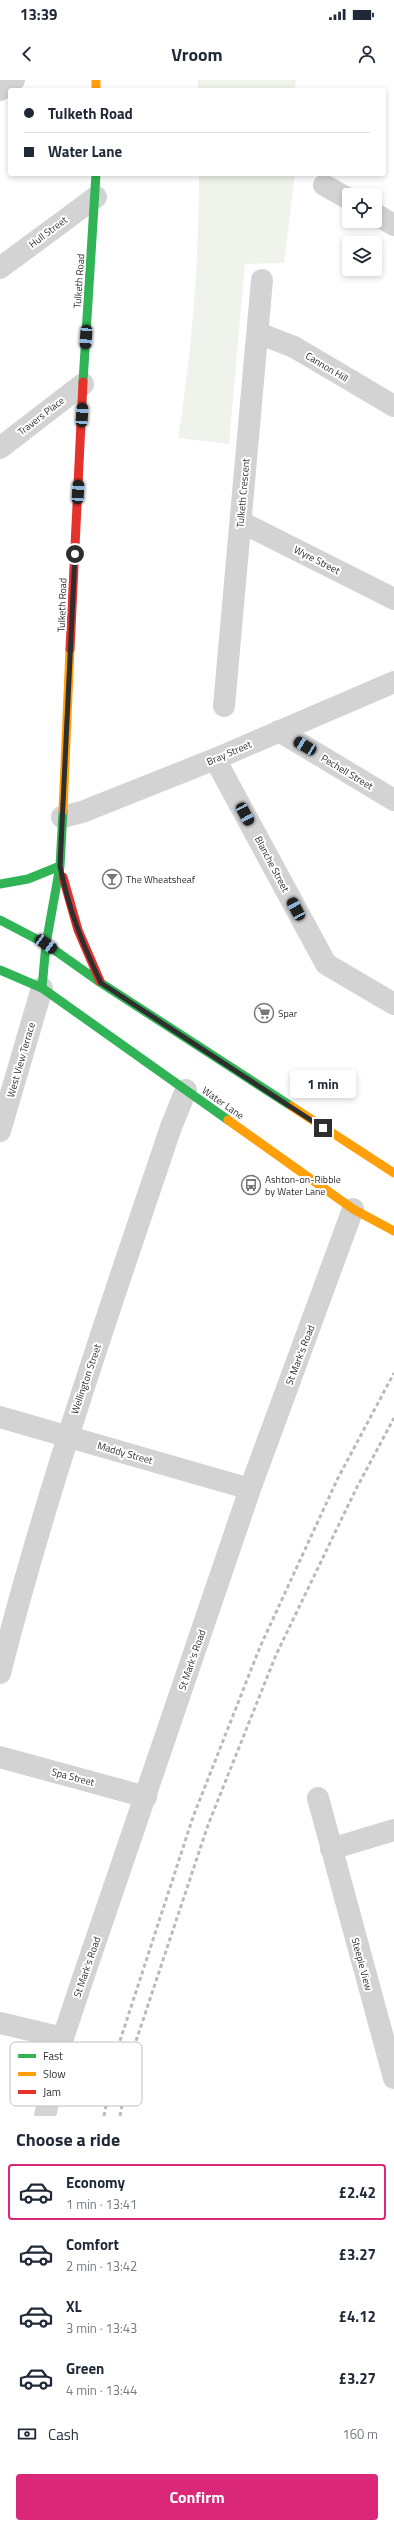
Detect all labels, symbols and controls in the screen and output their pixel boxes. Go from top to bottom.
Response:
text: 13:39 [20,3,57,26]
text: Vroom [171,41,223,68]
icon: back [16,43,38,65]
icon: person [356,43,378,65]
text: Tulketh Road [48,102,133,125]
text: Water Lane [48,140,122,163]
map controls [342,188,382,276]
button: locate [342,188,382,228]
street label: Hull Street [26,212,71,251]
button: layers [342,236,382,276]
street label: Tulketh Road [70,253,88,309]
car [79,325,93,349]
street label: Cannon Hill [303,348,351,386]
street label: Travers Place [15,393,67,439]
car [75,403,89,427]
street label: Tulketh Crescent [233,457,254,528]
car [71,480,85,504]
street label: Wyre Street [291,542,343,578]
route start [66,545,84,563]
street label: Tulketh Road [54,578,70,632]
car [292,735,318,757]
street label: Bray Street [204,737,254,769]
street label: Pechell Street [318,751,376,794]
car [234,801,256,827]
street label: Blanche Street [251,833,293,895]
bar icon: The Wheatsheaf [101,868,123,890]
place label: The Wheatsheaf [126,872,196,887]
car [285,896,307,922]
car [33,932,59,956]
supermarket icon: Spar [253,1002,275,1024]
place label: Spar [278,1006,298,1021]
street label: West View Terrace [3,1021,39,1099]
callout: 1 min [290,1070,356,1098]
text: 1 min [307,1074,339,1094]
street label: Water Lane [199,1083,247,1123]
route end [314,1119,332,1137]
place label: Ashton-on-Ribble by Water Lane [265,1172,341,1199]
bus stop icon: Ashton-on-Ribble by Water Lane [240,1174,262,1196]
street label: St Mark's Road [282,1323,318,1387]
street label: Wellington Street [67,1342,105,1416]
street label: Maddy Street [96,1438,155,1468]
street label: St Mark's Road [175,1628,209,1692]
street label: Spa Street [50,1764,97,1790]
street label: St Mark's Road [70,1935,104,1999]
street label: Steeple View [348,1936,376,1993]
legend [10,2042,142,2106]
text: Fast [43,2048,63,2064]
text: Slow [43,2066,66,2082]
text: Jam [43,2084,61,2100]
text: Choose a ride [16,2126,120,2153]
text: Economy [66,2171,125,2194]
icon: car [18,2174,54,2210]
text: £2.42 [339,2181,376,2204]
text: 1 min · 13:41 [66,2194,137,2214]
text: Comfort [66,2233,119,2256]
icon: car [18,2236,54,2272]
text: £3.27 [339,2243,376,2266]
text: 2 min · 13:42 [66,2256,137,2276]
text: XL [66,2295,82,2318]
icon: car [18,2298,54,2334]
text: £4.12 [339,2305,376,2328]
text: 3 min · 13:43 [66,2318,137,2338]
text: Green [66,2357,104,2380]
icon: car [18,2360,54,2396]
text: £3.27 [339,2367,376,2390]
text: 4 min · 13:44 [66,2380,137,2400]
icon: cash [16,2423,38,2445]
text: Cash [48,2423,79,2446]
text: 160 m [342,2424,378,2444]
button: Confirm [16,2474,378,2520]

